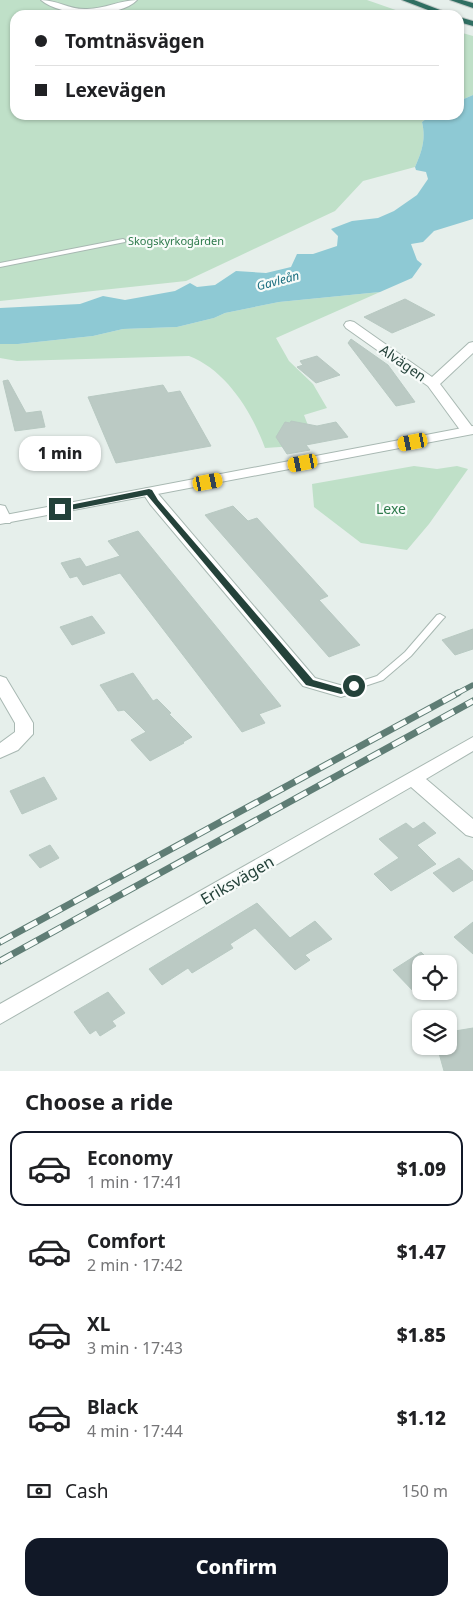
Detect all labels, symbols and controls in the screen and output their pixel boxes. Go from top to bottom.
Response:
text: Tomtnäsvägen [65,28,204,54]
text: Lexevägen [65,77,166,103]
park label: Skogskyrkogården [128,233,224,248]
water label: Gavleån [255,267,301,294]
street label: Alvägen [376,340,430,385]
car [396,432,429,452]
callout: 1 min [19,436,101,472]
text: 1 min [38,442,82,464]
car [286,453,319,473]
car [191,472,224,492]
route end [49,498,71,520]
park label: Lexe [376,499,406,518]
route start [343,675,365,697]
street label: Eriksvägen [196,850,278,910]
map controls [412,955,457,1055]
button: locate [412,955,457,1000]
button: layers [412,1010,457,1055]
text: Choose a ride [25,1086,173,1116]
text: Economy [87,1145,173,1171]
icon: car [27,1146,72,1191]
text: $1.09 [397,1156,446,1182]
text: 1 min · 17:41 [87,1171,183,1193]
text: Comfort [87,1228,166,1254]
icon: car [27,1229,72,1274]
text: $1.47 [397,1239,446,1265]
text: 2 min · 17:42 [87,1254,183,1276]
text: XL [87,1311,110,1337]
icon: car [27,1312,72,1357]
text: $1.85 [397,1322,446,1348]
text: 3 min · 17:43 [87,1337,183,1359]
text: Black [87,1394,138,1420]
icon: car [27,1395,72,1440]
text: $1.12 [397,1405,446,1431]
text: 4 min · 17:44 [87,1420,183,1442]
icon: cash [25,1477,53,1505]
text: Cash [65,1478,109,1504]
text: 150 m [401,1480,448,1502]
button: Confirm [25,1538,448,1596]

